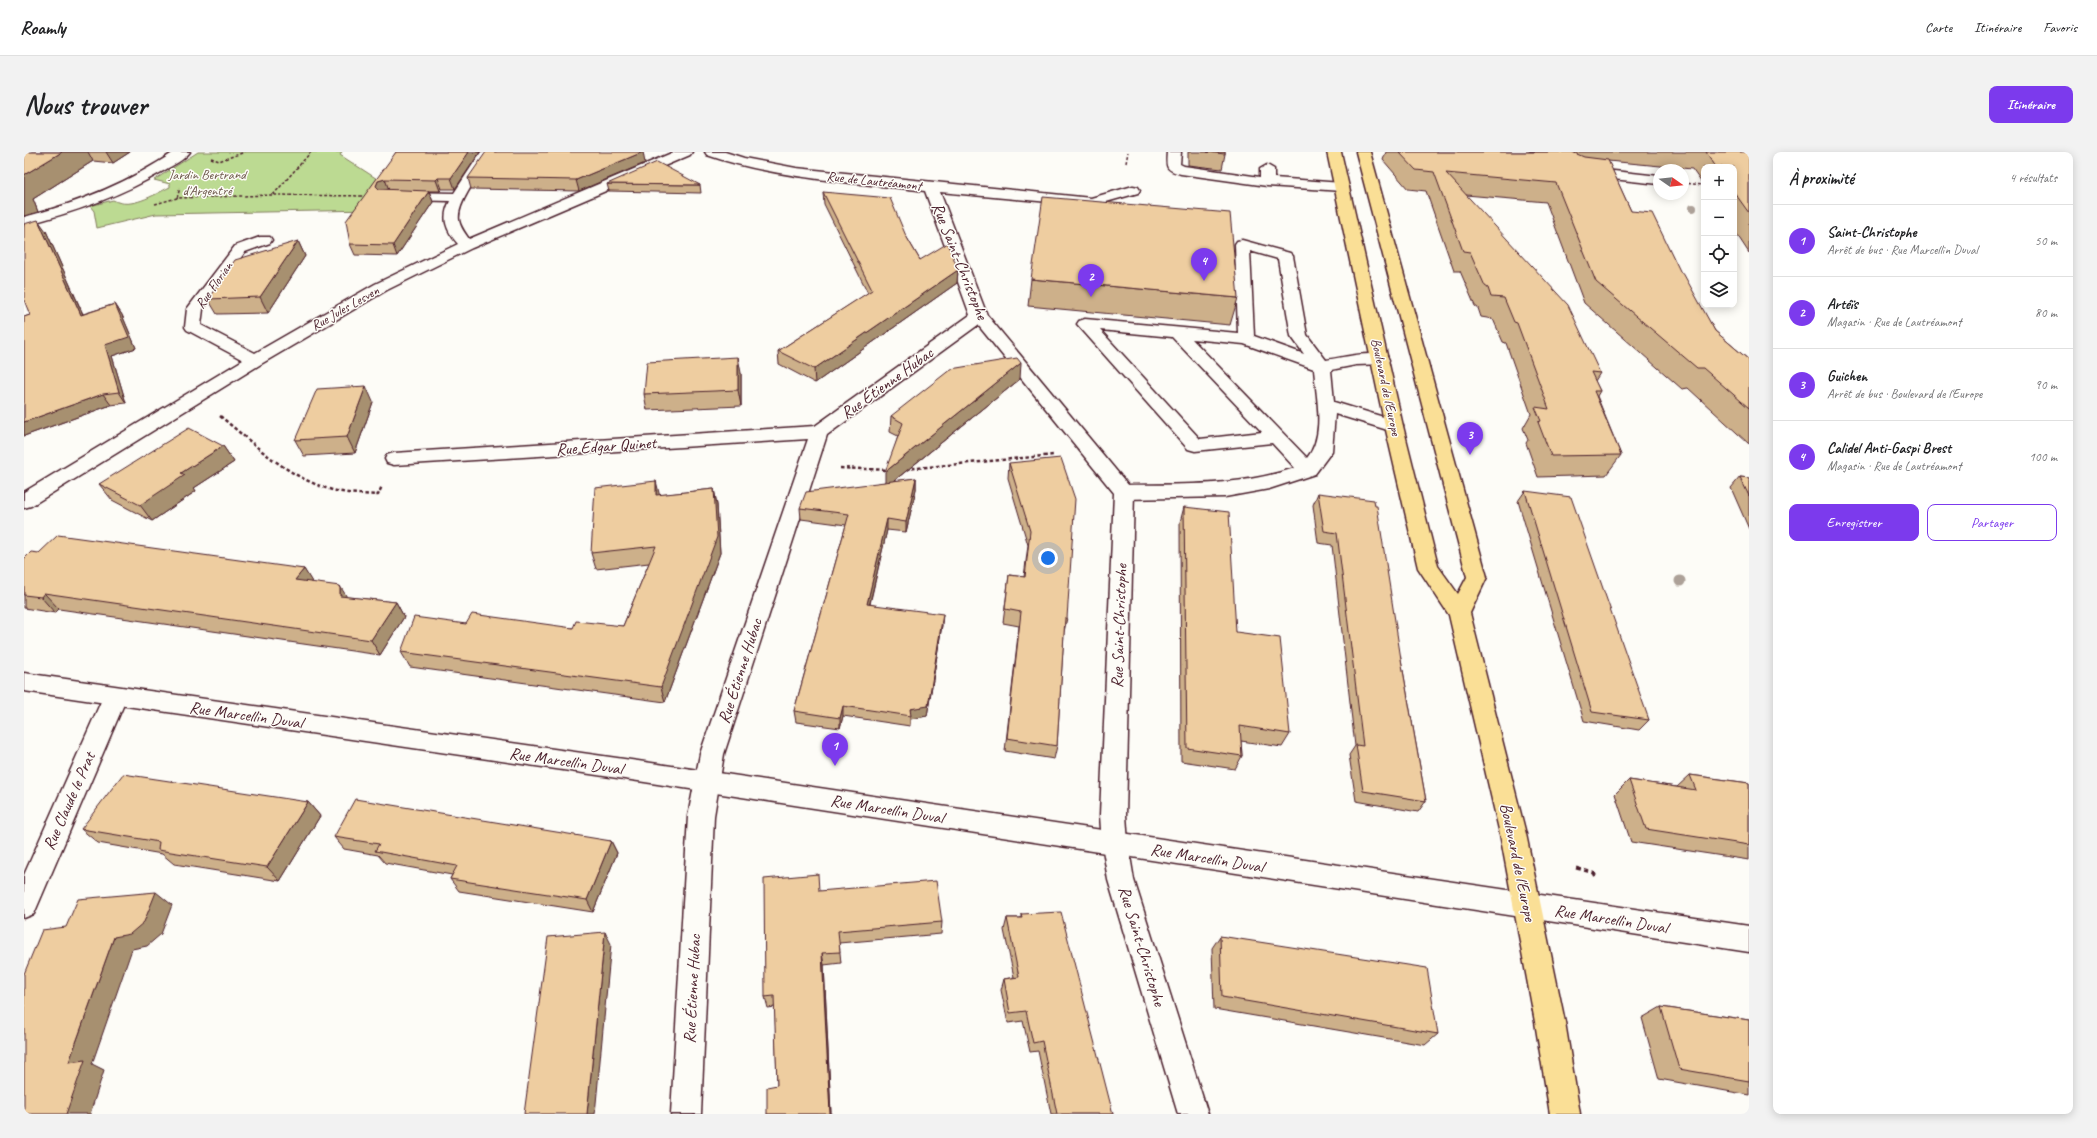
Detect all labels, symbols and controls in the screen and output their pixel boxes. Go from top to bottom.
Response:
text: Roamly [20,16,66,40]
text: Carte [1925,19,1952,36]
text: Itinéraire [1974,19,2021,36]
text: Favoris [2043,19,2077,36]
button: Itinéraire [1989,86,2073,123]
text: Nous trouver [24,87,147,122]
north arrow [1653,164,1689,200]
map controls [1701,164,1737,308]
button: + [1701,164,1737,200]
park label: Jardin Bertrand d'Argentré [167,166,248,199]
street label: Rue de Lautréamont [826,168,924,195]
text: À proximité [1789,168,1854,189]
text: 4 résultats [2009,170,2057,186]
street label: Rue Saint-Christophe [927,200,994,324]
button: − [1701,200,1737,236]
text: Saint-Christophe [1827,223,1917,242]
text: 1 [1799,233,1805,249]
text: 50 m [2035,233,2057,249]
button: locate [1701,236,1737,272]
text: Arrêt de bus · Rue Marcellin Duval [1827,242,1978,258]
pin: 4 [1191,248,1217,281]
street label: Rue Florian [192,258,237,312]
pin: 2 [1078,264,1104,297]
button: layers [1701,272,1737,308]
street label: Rue Jules Lesven [308,281,383,334]
text: Artéïs [1827,295,1858,314]
text: 2 [1799,305,1805,321]
text: 80 m [2035,305,2057,321]
text: Magasin · Rue de Lautréamont [1827,314,1962,330]
street label: Boulevard de l'Europe [1367,337,1405,439]
street label: Rue Étienne Hubac [836,341,938,424]
text: Guichen [1827,367,1867,386]
text: 3 [1799,377,1805,393]
text: 90 m [2035,377,2057,393]
text: Arrêt de bus · Boulevard de l'Europe [1827,386,1982,402]
pin: 3 [1457,422,1483,455]
street label: Rue Edgar Quinet [555,432,659,460]
text: Calidel Anti-Gaspi Brest [1827,439,1951,458]
text: 4 [1799,449,1805,465]
text: 100 m [2029,449,2057,465]
text: Magasin · Rue de Lautréamont [1827,458,1962,474]
button: Enregistrer [1789,504,1919,541]
button: Partager [1927,504,2057,541]
your location [1038,548,1058,568]
street label: Rue Saint-Christophe [1106,562,1132,688]
street label: Rue Étienne Hubac [712,615,767,726]
street label: Rue Marcellin Duval [188,697,307,734]
pin: 1 [822,733,848,766]
street label: Rue Marcellin Duval [508,743,627,780]
street label: Rue Claude le Prat [38,747,101,853]
street label: Rue Marcellin Duval [829,790,948,829]
street label: Boulevard de l'Europe [1495,801,1541,924]
street label: Rue Marcellin Duval [1149,839,1268,878]
street label: Rue Saint-Christophe [1114,884,1171,1010]
street label: Rue Marcellin Duval [1553,900,1672,939]
street label: Rue Étienne Hubac [678,933,705,1044]

